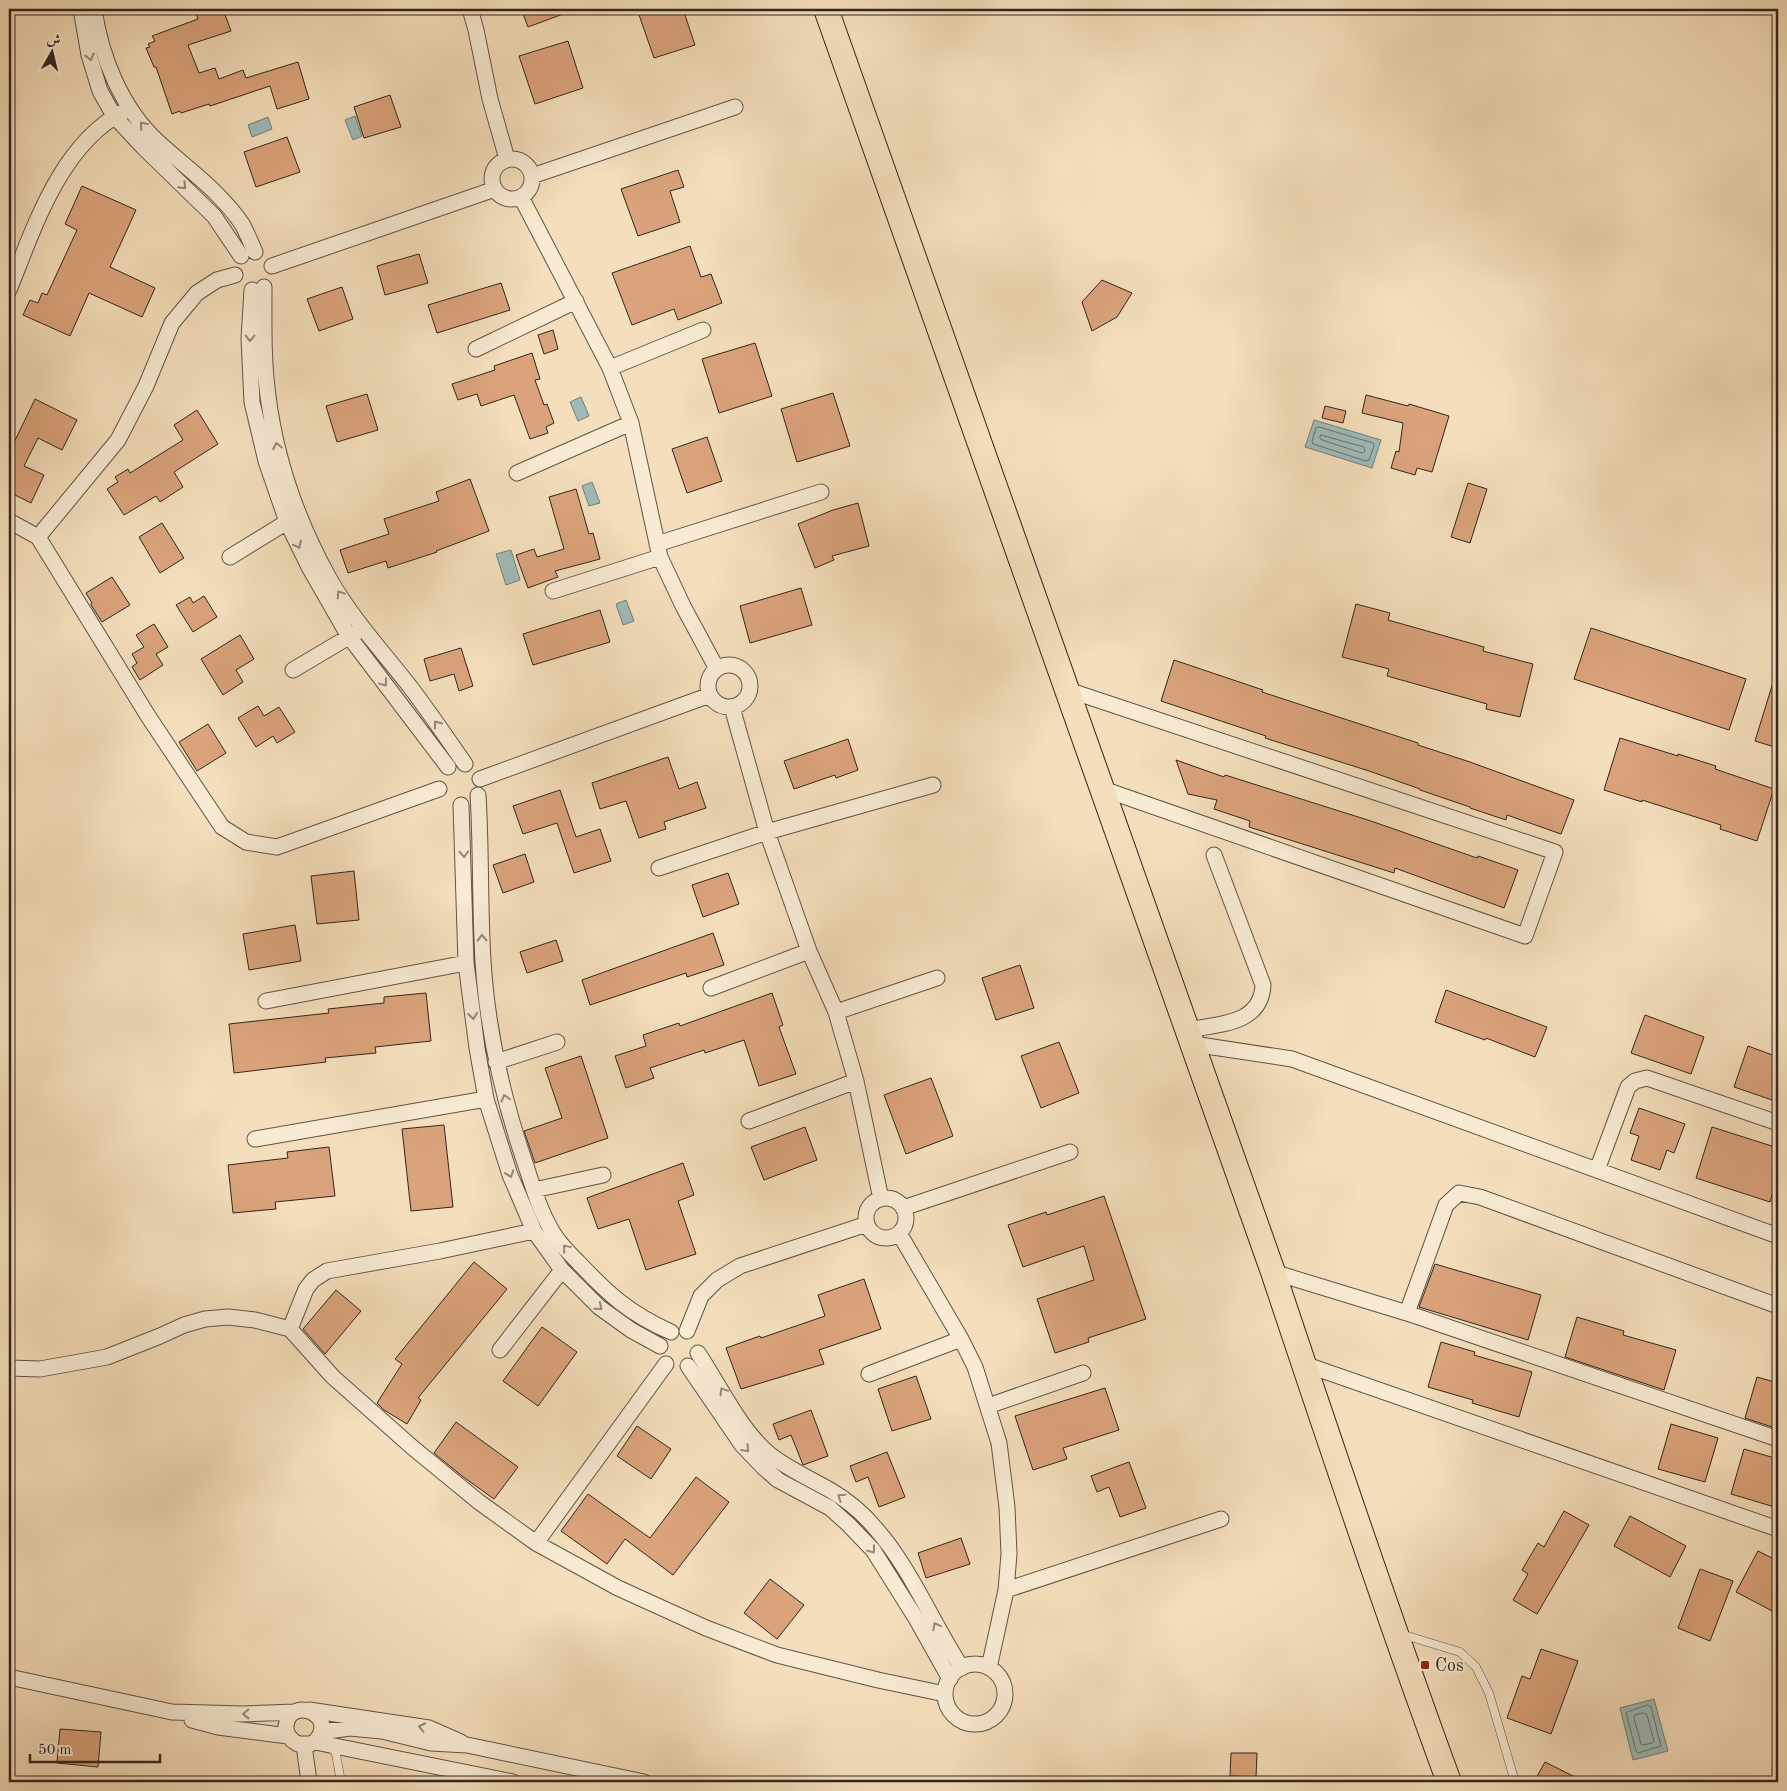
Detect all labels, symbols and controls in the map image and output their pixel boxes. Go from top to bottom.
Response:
north arrow [28,28,78,78]
text: ش [46,32,62,48]
one-way arrow [84,52,95,61]
one-way arrow [140,121,149,130]
one-way arrow [177,180,186,189]
one-way arrow [245,335,255,343]
one-way arrow [272,441,283,450]
one-way arrow [292,540,302,549]
one-way arrow [337,591,346,600]
one-way arrow [378,677,387,687]
one-way arrow [434,720,443,730]
one-way arrow [458,850,469,858]
one-way arrow [477,934,487,942]
one-way arrow [467,1012,478,1020]
one-way arrow [501,1095,511,1103]
one-way arrow [504,1169,514,1177]
one-way arrow [563,1245,571,1254]
one-way arrow [593,1301,602,1310]
one-way arrow [719,1388,729,1397]
one-way arrow [740,1444,749,1453]
one-way arrow [837,1494,847,1503]
one-way arrow [866,1544,874,1553]
one-way arrow [933,1623,943,1632]
place label: Cos [1435,1657,1464,1675]
marker: Cos [1419,1659,1431,1671]
one-way arrow [242,1709,250,1719]
one-way arrow [418,1722,426,1733]
scale bar [30,1731,160,1763]
text: 50 m [38,1743,72,1758]

